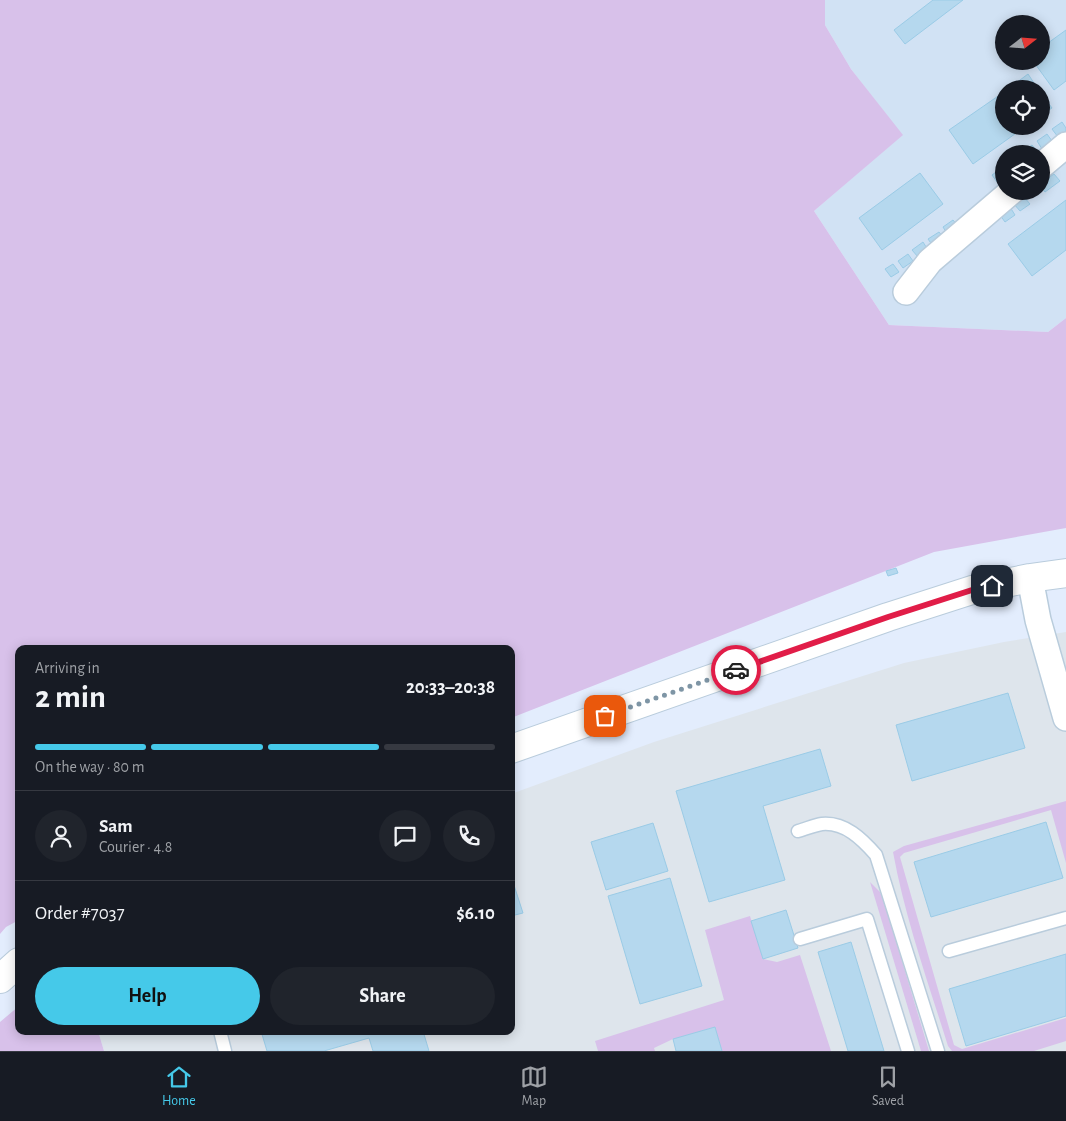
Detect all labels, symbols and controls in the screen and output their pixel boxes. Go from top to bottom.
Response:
north arrow [995,15,1050,70]
map controls [995,15,1050,200]
button: locate [995,80,1050,135]
button: layers [995,145,1050,200]
pin [971,565,1013,607]
icon: home [978,572,1006,600]
courier [711,645,761,695]
icon: car [722,656,750,684]
text: Arriving in [35,660,100,676]
text: 20:33–20:38 [406,678,495,697]
text: 2 min [35,681,106,713]
pin [584,695,626,737]
icon: bag [591,702,619,730]
text: On the way · 80 m [35,759,144,775]
button: person [35,810,87,862]
button: chat [379,810,431,862]
button: phone [443,810,495,862]
text: Sam [99,817,133,836]
text: Courier · 4.8 [99,839,172,855]
text: Order #7037 [35,904,125,923]
text: $6.10 [456,904,495,923]
button: Help [35,967,260,1025]
button: Share [270,967,495,1025]
tab: Home [162,1063,196,1110]
tab: Map [520,1063,548,1110]
tab: Saved [872,1063,904,1110]

